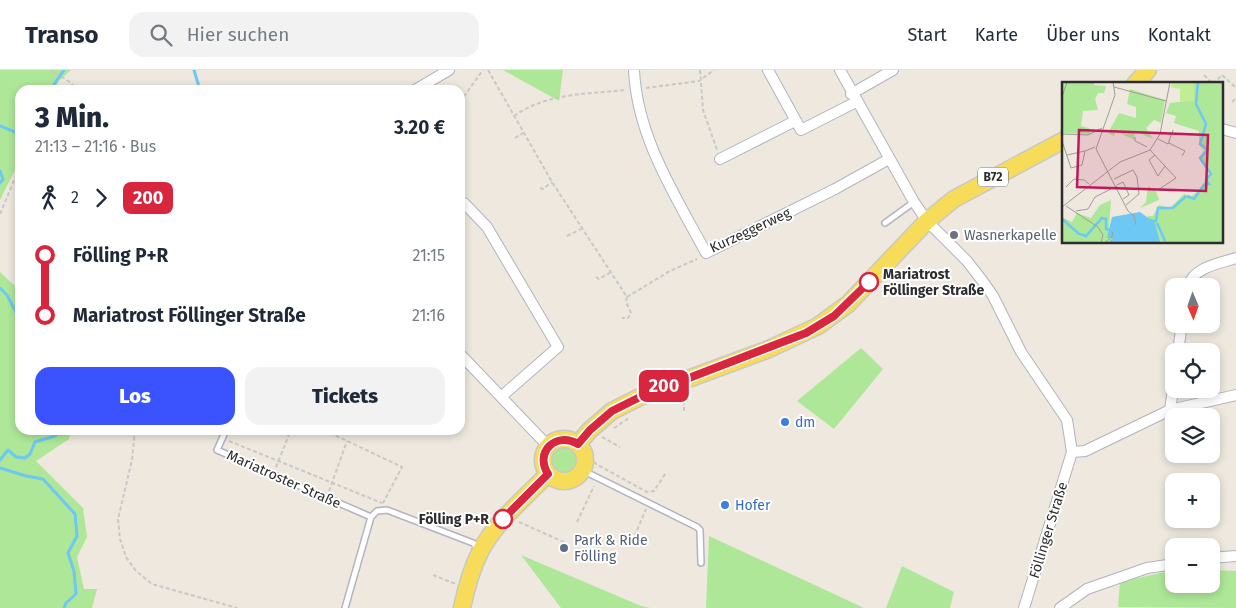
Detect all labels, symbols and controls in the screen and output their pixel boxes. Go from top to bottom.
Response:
search box [129,12,479,57]
text: Transo [25,21,99,49]
icon: search [147,21,175,49]
text: Hier suchen [187,23,289,46]
text: Start [907,24,947,46]
text: Karte [975,24,1018,46]
text: Über uns [1046,24,1120,46]
text: Kontakt [1148,24,1211,46]
inset map [1062,82,1224,244]
text: 3 Min. [35,101,109,134]
text: 3.20 € [394,116,445,139]
text: 21:13 – 21:16 · Bus [35,137,156,156]
road number: B72 [978,168,1008,186]
icon: walk [35,184,63,212]
icon: forward [87,184,115,212]
text: 200 [133,187,163,209]
text: 2 [71,188,79,207]
street label: Kurzeggerweg [707,204,794,257]
place label: Wasnerkapelle [964,227,1057,244]
marker: Wasnerkapelle [948,229,960,241]
text: Fölling P+R [73,244,168,267]
text: 21:15 [412,246,445,265]
place label: Mariatrost Föllinger Straße [883,266,985,299]
marker: Mariatrost Föllinger Straße [859,272,879,292]
north arrow [1165,278,1220,332]
map controls [1165,278,1220,593]
text: Mariatrost Föllinger Straße [73,304,306,327]
text: 21:16 [412,306,445,325]
button: locate [1165,343,1220,398]
button: Los [35,367,235,425]
button: Tickets [245,367,445,425]
line badge: 200 [635,370,693,402]
text: 200 [649,375,679,397]
button: layers [1165,408,1220,463]
place label: dm [795,414,815,431]
marker: dm [779,416,791,428]
street label: Mariatroster Straße [224,447,343,512]
button: + [1165,473,1220,528]
street label: Föllinger Straße [1026,480,1071,580]
place label: Hofer [735,497,771,514]
marker: Hofer [719,499,731,511]
marker: Fölling P+R [493,509,513,529]
place label: Fölling P+R [419,511,489,528]
place label: Park & Ride Fölling [574,532,648,565]
button: − [1165,538,1220,593]
marker: Park & Ride Fölling [558,542,570,554]

